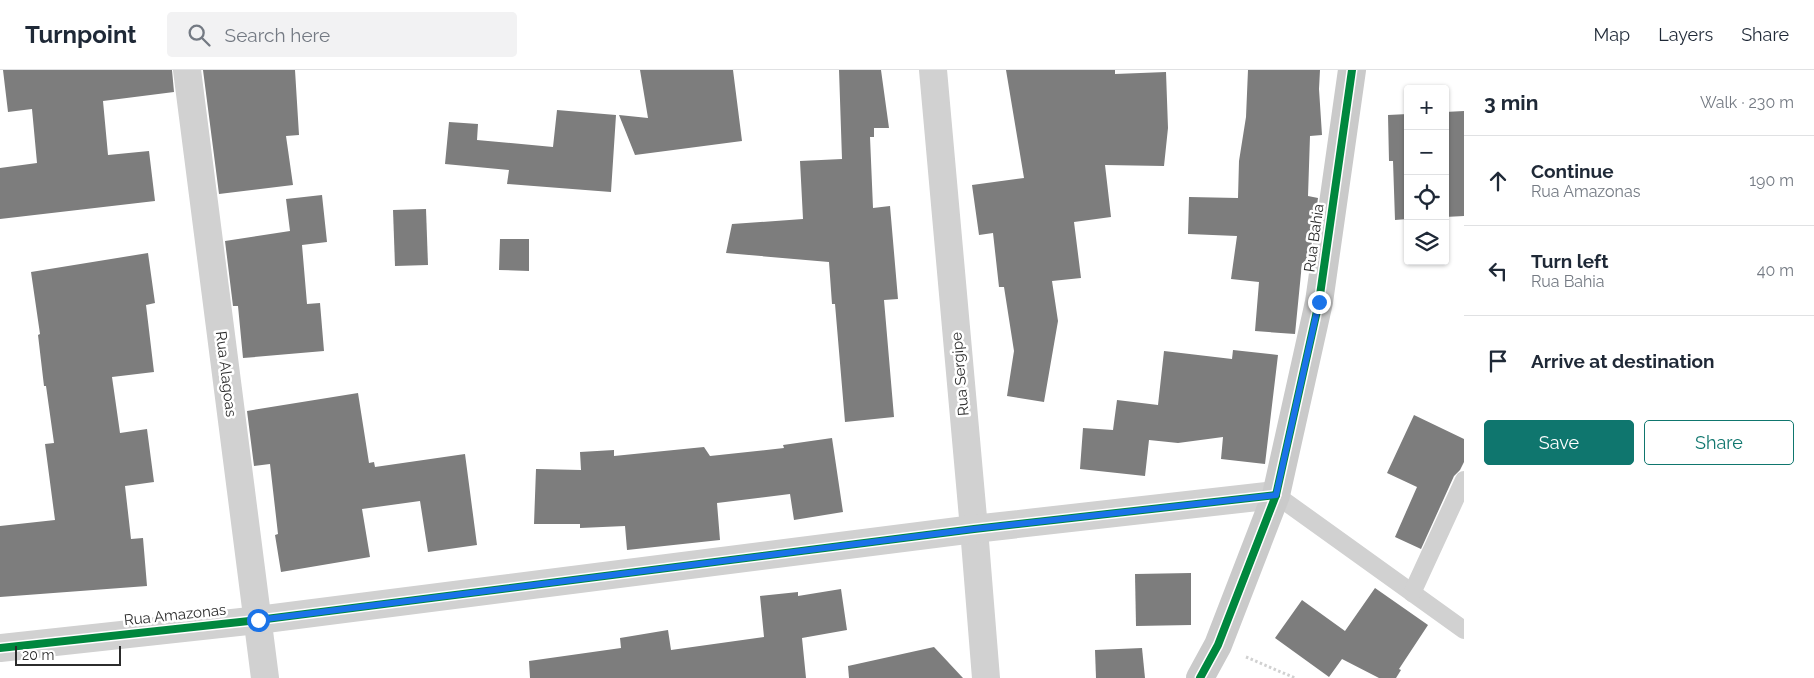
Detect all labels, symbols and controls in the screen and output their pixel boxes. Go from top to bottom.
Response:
search box [167,12,517,57]
text: Turnpoint [25,20,137,49]
icon: search [185,21,213,49]
text: Search here [225,24,330,46]
text: Map [1594,24,1630,45]
text: Layers [1658,24,1713,45]
text: Share [1741,24,1789,45]
map controls [1404,85,1449,265]
button: + [1404,85,1449,130]
text: 3 min [1484,90,1538,115]
text: Walk · 230 m [1700,93,1794,112]
button: − [1404,130,1449,175]
text: Continue [1531,160,1614,182]
icon: ahead [1484,167,1512,195]
text: 190 m [1749,171,1794,190]
button: locate [1404,175,1449,220]
text: Rua Amazonas [1531,182,1640,201]
street label: Rua Bahia [1300,203,1328,273]
button: layers [1404,220,1449,265]
text: Turn left [1531,250,1608,272]
icon: left [1484,257,1512,285]
text: 40 m [1757,261,1794,280]
text: Rua Bahia [1531,272,1605,291]
route end [1308,291,1331,314]
street label: Rua Alagoas [212,330,240,418]
street label: Rua Sergipe [947,331,973,417]
icon: arrive [1484,347,1512,375]
text: Arrive at destination [1531,350,1715,372]
button: Save [1484,420,1634,465]
button: Share [1644,420,1794,465]
street label: Rua Amazonas [123,601,227,629]
route start [247,609,270,632]
scale bar [15,643,121,666]
text: 20 m [22,647,54,663]

